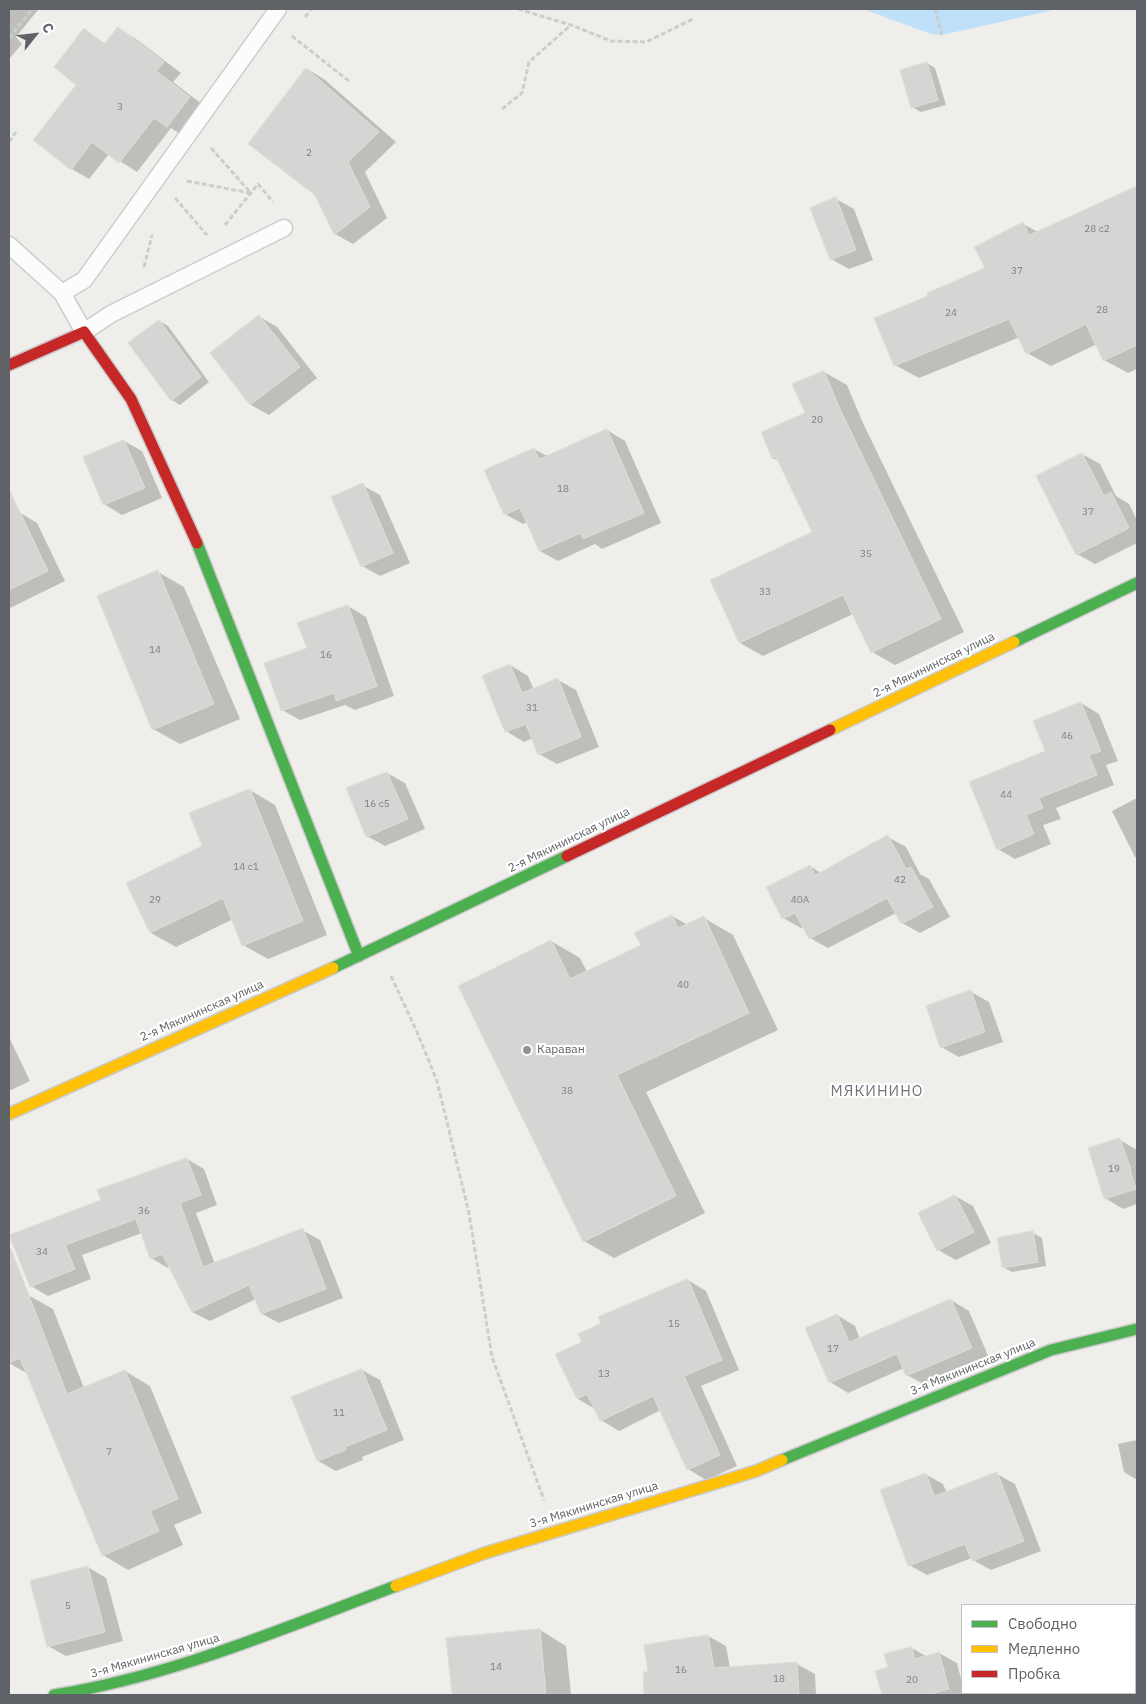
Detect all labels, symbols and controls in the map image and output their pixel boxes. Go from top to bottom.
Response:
north arrow [10,10,60,60]
text: С [38,19,58,36]
house number: 3 [117,101,123,113]
house number: 2 [306,147,312,159]
house number: 28 с2 [1084,223,1110,235]
house number: 37 [1011,265,1023,277]
house number: 28 [1096,304,1108,316]
house number: 24 [945,307,957,319]
house number: 20 [811,414,823,426]
house number: 18 [557,483,569,495]
house number: 37 [1082,506,1094,518]
house number: 35 [860,548,872,560]
house number: 33 [759,586,771,598]
street label: 2-я Мякининская улица [871,629,997,701]
house number: 14 [149,644,161,656]
house number: 16 [320,649,332,661]
house number: 31 [526,702,538,714]
house number: 46 [1061,730,1073,742]
house number: 44 [1000,789,1012,801]
house number: 16 с5 [364,798,390,810]
street label: 2-я Мякининская улица [506,804,632,876]
house number: 14 с1 [233,861,259,873]
house number: 42 [894,874,906,886]
house number: 29 [149,894,161,906]
house number: 40А [791,894,809,906]
street label: 2-я Мякининская улица [138,977,266,1045]
house number: 40 [677,979,689,991]
place label: Караван [537,1043,585,1057]
marker: Караван [521,1044,533,1056]
district label: МЯКИНИНО [830,1083,924,1101]
house number: 38 [561,1085,573,1097]
house number: 19 [1108,1163,1120,1175]
house number: 36 [138,1205,150,1217]
house number: 34 [36,1246,48,1258]
house number: 15 [668,1318,680,1330]
street label: 3-я Мякининская улица [908,1335,1038,1399]
house number: 17 [827,1343,839,1355]
house number: 13 [598,1368,610,1380]
house number: 11 [333,1407,345,1419]
house number: 7 [106,1446,112,1458]
street label: 3-я Мякининская улица [528,1479,660,1531]
house number: 5 [65,1600,71,1612]
legend [961,1604,1136,1694]
text: Свободно [1008,1614,1077,1633]
street label: 3-я Мякининская улица [89,1631,221,1681]
text: Медленно [1008,1639,1080,1658]
house number: 14 [490,1661,502,1673]
house number: 16 [675,1664,687,1676]
text: Пробка [1008,1664,1060,1683]
house number: 18 [773,1673,785,1685]
house number: 20 [906,1674,918,1686]

